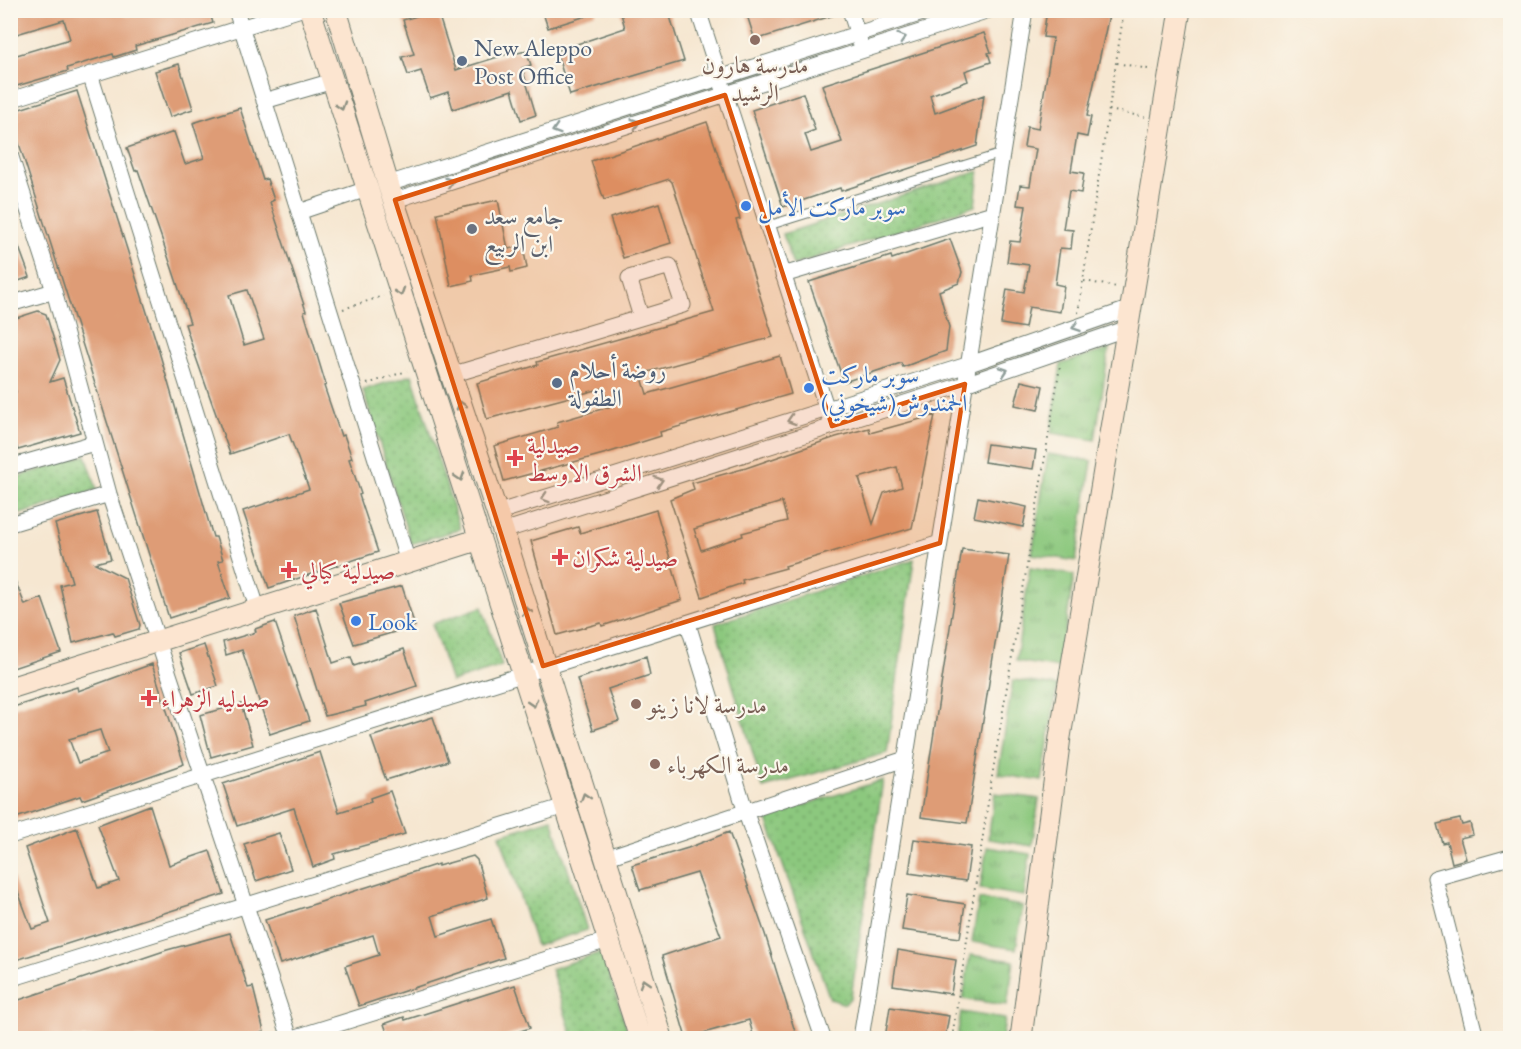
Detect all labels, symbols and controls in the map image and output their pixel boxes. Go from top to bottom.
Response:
place label: New Aleppo Post Office [474,32,592,91]
marker: مدرسة هارون الرشيد [748,33,762,47]
one-way arrow [896,33,907,45]
place label: مدرسة هارون الرشيد [702,49,809,108]
marker: New Aleppo Post Office [455,54,469,68]
one-way arrow [334,100,346,111]
one-way arrow [630,118,641,130]
one-way arrow [551,123,562,136]
one-way arrow [444,177,455,189]
place label: سوبر ماركت الأمل [758,191,906,224]
marker: سوبر ماركت الأمل [739,199,753,213]
place label: جامع سعد ابن الربيع [484,200,564,266]
marker: جامع سعد ابن الربيع [465,222,479,236]
one-way arrow [393,286,406,297]
one-way arrow [1071,320,1082,333]
place label: روضة أحلام الطفولة [568,353,666,413]
place label: سوبر ماركت الحمندوش(شيخوني) [821,359,967,422]
one-way arrow [998,365,1009,378]
marker: روضة أحلام الطفولة [550,376,564,390]
marker: سوبر ماركت الحمندوش(شيخوني) [802,381,816,395]
one-way arrow [455,400,468,411]
one-way arrow [786,413,797,425]
place label: صيدلية الشرق الاوسط [527,429,642,489]
marker: صيدلية الشرق الاوسط [508,451,522,465]
one-way arrow [453,471,465,482]
one-way arrow [653,476,664,489]
one-way arrow [540,491,551,503]
place label: صيدلية شكران [572,542,678,573]
marker: صيدلية شكران [553,550,567,564]
place label: صيدلية كيالي [301,555,395,590]
marker: صيدلية كيالي [282,563,296,577]
place label: Look [368,606,417,637]
one-way arrow [522,606,534,617]
marker: Look [349,614,363,628]
place label: صيدليه الزهراء [161,683,270,714]
place label: مدرسة لانا زينو [646,689,767,720]
marker: صيدليه الزهراء [142,691,156,705]
one-way arrow [526,697,538,708]
marker: مدرسة لانا زينو [629,697,643,711]
place label: مدرسة الكهرباء [667,749,789,780]
marker: مدرسة الكهرباء [648,757,662,771]
one-way arrow [580,792,593,803]
one-way arrow [639,978,651,989]

